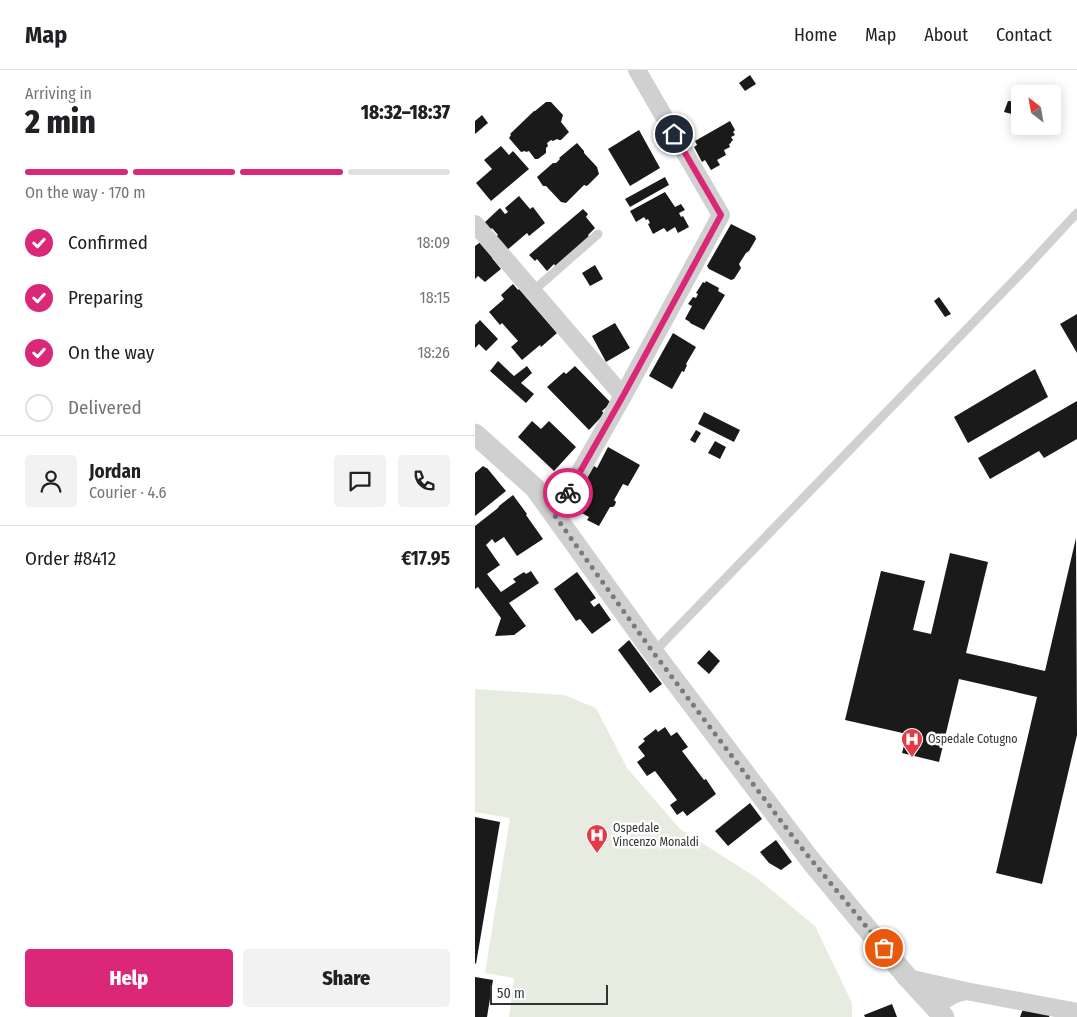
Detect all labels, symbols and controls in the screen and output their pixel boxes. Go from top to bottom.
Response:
text: Map [25,21,67,49]
text: Home [794,24,837,46]
text: Map [865,24,896,46]
text: About [924,24,968,46]
text: Contact [996,24,1052,46]
text: Arriving in [25,84,92,103]
north arrow [1011,85,1061,135]
map controls [1011,85,1061,135]
text: 18:32–18:37 [361,101,450,124]
text: 2 min [25,103,96,141]
pin [653,113,695,155]
icon: home [660,120,688,148]
text: On the way · 170 m [25,183,145,202]
icon: check [25,229,53,257]
text: Confirmed [68,231,148,254]
text: 18:09 [416,233,450,252]
icon: check [25,284,53,312]
text: Preparing [68,286,143,309]
text: 18:15 [419,288,450,307]
icon: check [25,339,53,367]
text: On the way [68,341,154,364]
text: 18:26 [417,343,450,362]
text: Delivered [68,396,142,419]
button: person [25,455,77,507]
button: chat [334,455,386,507]
button: phone [398,455,450,507]
text: Jordan [89,460,141,483]
courier [543,468,593,518]
icon: bike [554,479,582,507]
text: Courier · 4.6 [89,483,167,502]
text: Order #8412 [25,547,116,570]
text: €17.95 [401,547,450,570]
hospital icon: Ospedale Cotugno [900,727,924,758]
place label: Ospedale Cotugno [928,732,1018,746]
place label: Ospedale Vincenzo Monaldi [613,821,699,849]
hospital icon: Ospedale Vincenzo Monaldi [585,823,609,854]
pin [863,927,905,969]
icon: bag [870,934,898,962]
button: Help [25,949,233,1007]
button: Share [243,949,450,1007]
scale bar [490,982,607,1005]
text: 50 m [497,985,525,1002]

